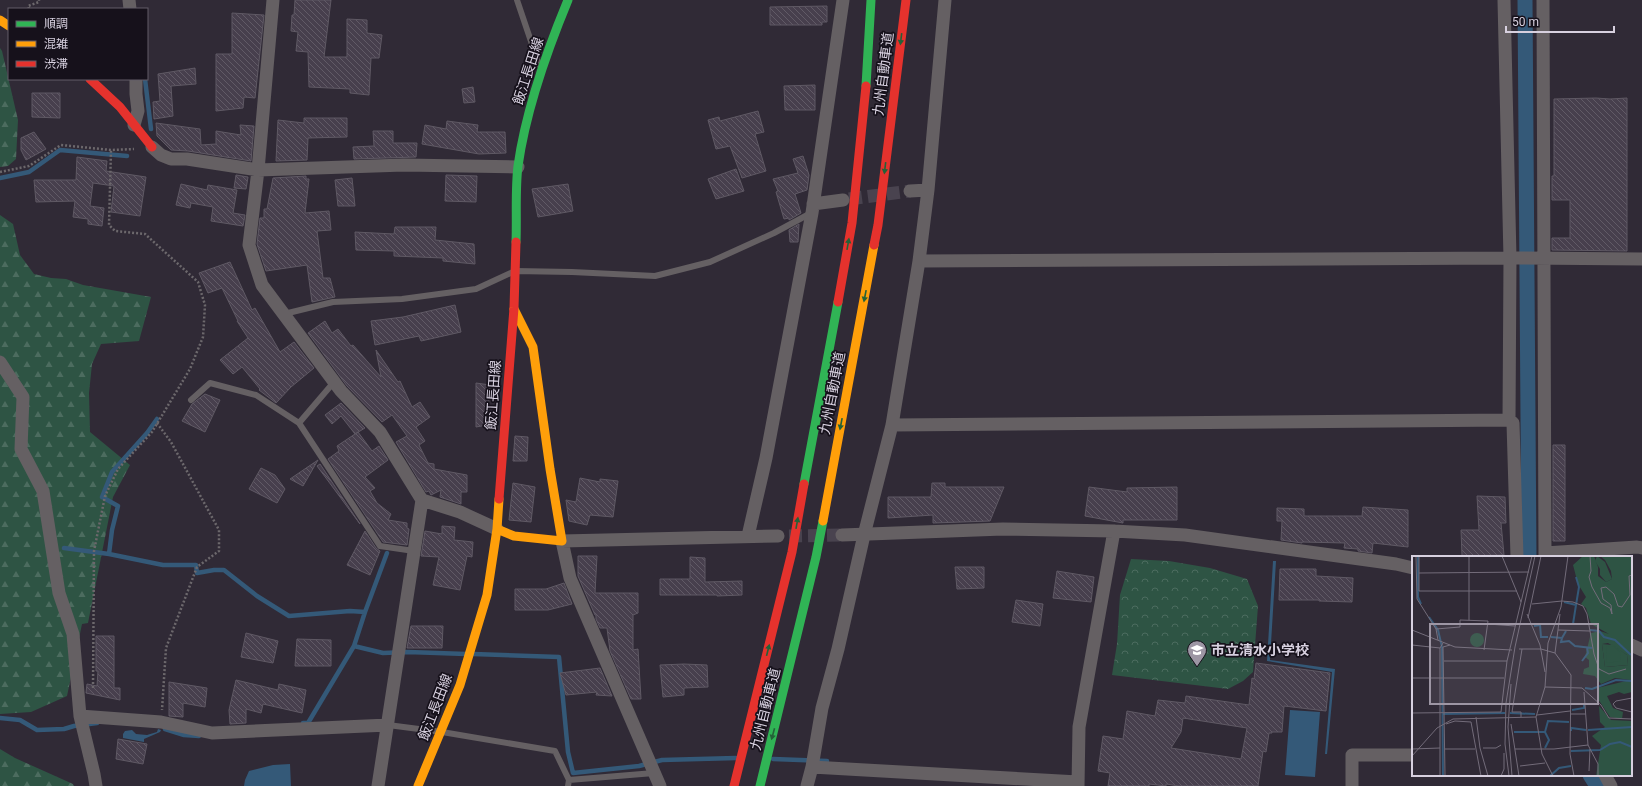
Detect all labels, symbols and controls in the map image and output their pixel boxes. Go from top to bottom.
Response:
legend [8,8,148,80]
scale bar [1506,8,1614,34]
text: 50 m [1512,15,1539,29]
text: 順調 [44,17,68,31]
street label: 九州自動車道 [870,31,896,117]
one-way arrow [898,33,905,45]
street label: 飯江長田線 [510,35,546,107]
text: 混雑 [44,37,68,51]
text: 渋滞 [44,57,68,71]
one-way arrow [882,162,888,174]
one-way arrow [845,238,851,250]
one-way arrow [861,290,867,302]
street label: 九州自動車道 [816,350,848,436]
street label: 飯江長田線 [483,360,503,430]
one-way arrow [838,418,844,430]
one-way arrow [794,517,800,530]
inset map [1412,556,1632,776]
school or university icon: 市立清水小学校 [1186,639,1208,667]
place label: 市立清水小学校 [1211,642,1309,658]
one-way arrow [765,644,771,656]
street label: 九州自動車道 [747,666,783,752]
street label: 飯江長田線 [415,671,455,743]
one-way arrow [770,728,776,740]

